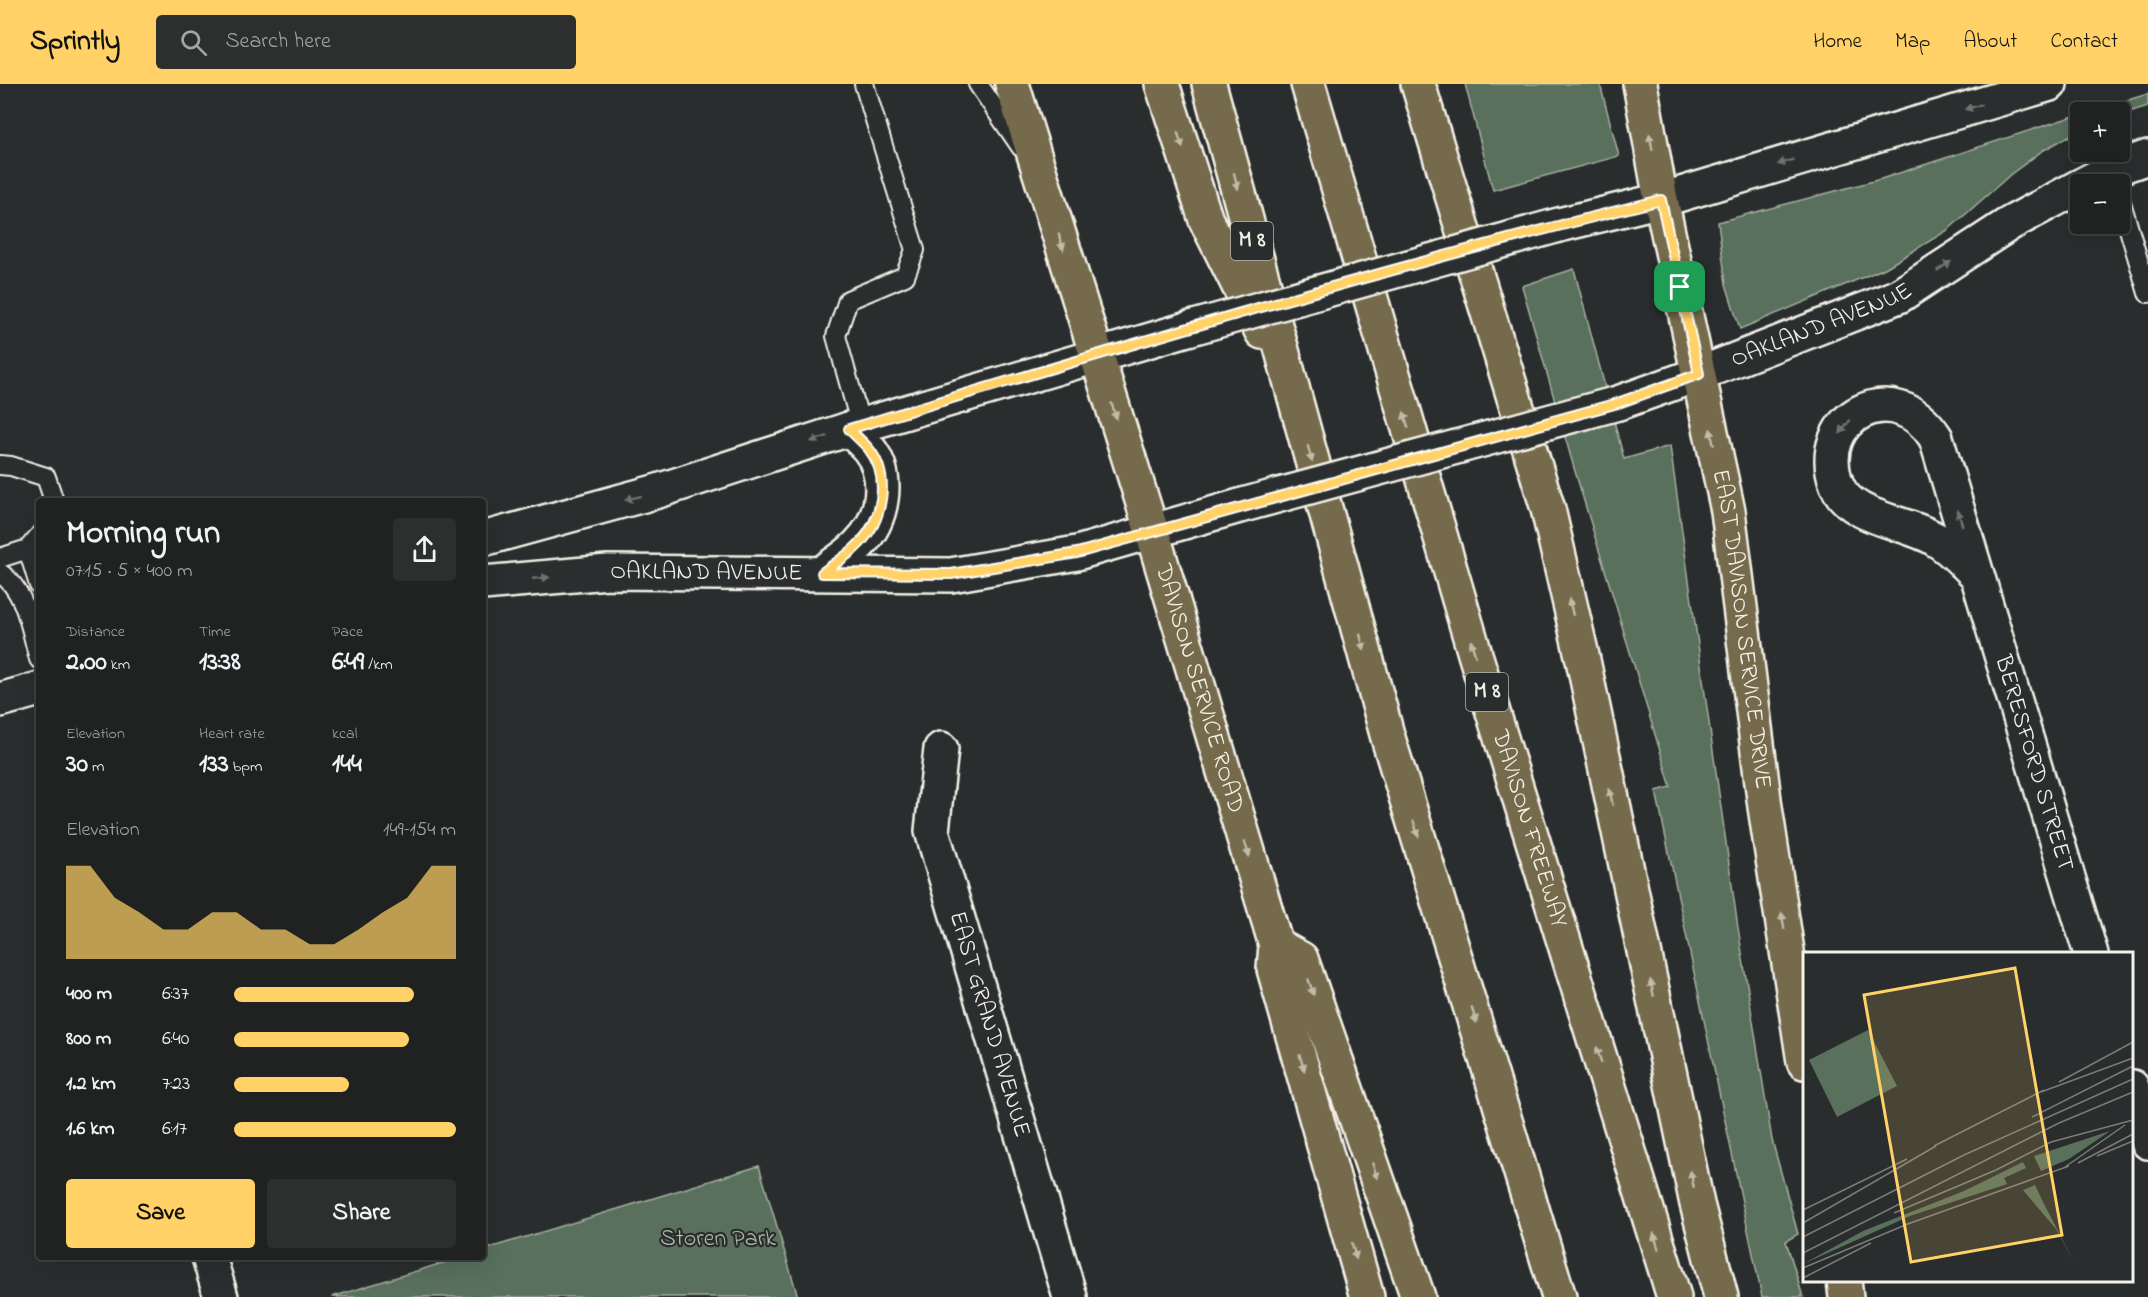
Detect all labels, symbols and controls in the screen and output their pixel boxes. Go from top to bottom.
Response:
search box [156,15,576,69]
text: Sprintly [30,22,120,63]
icon: search [177,26,210,59]
text: Search here [225,26,331,58]
text: Home [1813,27,1862,57]
text: Map [1895,27,1930,57]
text: About [1963,27,2017,57]
text: Contact [2050,27,2118,57]
map controls [2070,102,2130,234]
button: + [2070,102,2130,162]
one-way arrow [1964,103,1982,112]
one-way arrow [1176,131,1185,149]
one-way arrow [1646,132,1655,151]
one-way arrow [1777,158,1795,167]
one-way arrow [1232,172,1241,190]
button: − [2070,174,2130,234]
road number: M 8 [1231,222,1273,260]
one-way arrow [1057,233,1066,251]
pin [1654,261,1705,312]
one-way arrow [1935,261,1952,272]
icon: arrive [1663,270,1696,303]
street label: OAKLAND AVENUE [1726,274,1920,377]
one-way arrow [1110,402,1119,420]
one-way arrow [1401,411,1410,429]
one-way arrow [1839,419,1851,435]
one-way arrow [1707,428,1717,446]
one-way arrow [810,435,828,444]
one-way arrow [1306,444,1316,463]
street label: EAST DAVISON SERVICE DRIVE [1702,466,1780,791]
one-way arrow [624,494,642,503]
one-way arrow [1955,509,1964,527]
text: Morning run [66,510,220,558]
button: share [393,518,456,581]
street label: OAKLAND AVENUE [610,555,803,591]
text: 07:15 · 5 × 400 m [66,557,193,586]
street label: DAVISON SERVICE ROAD [1145,559,1253,817]
one-way arrow [532,573,551,582]
one-way arrow [1566,597,1575,616]
text: Distance [66,620,125,644]
text: Time [199,620,231,644]
text: Pace [332,620,363,644]
one-way arrow [1358,633,1367,651]
one-way arrow [1468,639,1477,657]
text: 2.00 [66,644,107,682]
text: 13:38 [199,644,241,682]
text: 6:49 [332,644,364,682]
street label: BERESFORD STREET [1984,650,2083,876]
text: km [107,653,130,677]
text: /km [364,653,393,677]
road number: M 8 [1466,673,1508,711]
text: Elevation [66,722,125,746]
text: Heart rate [199,722,265,746]
text: kcal [332,722,357,746]
street label: DAVISON FREEWAY [1482,725,1576,932]
text: 30 [66,746,88,784]
text: 133 [199,746,229,784]
text: 144 [332,746,362,784]
text: m [88,755,104,779]
text: bpm [229,755,262,779]
one-way arrow [1606,788,1616,807]
text: Elevation [66,816,140,845]
text: 149–154 m [383,816,456,845]
one-way arrow [1412,820,1421,838]
one-way arrow [1243,841,1252,859]
street label: EAST GRAND AVENUE [939,907,1039,1141]
one-way arrow [1778,912,1787,931]
inset map [1803,952,2133,1282]
one-way arrow [1307,978,1316,996]
one-way arrow [1646,979,1656,997]
text: 400 m [66,980,112,1009]
text: 6:37 [162,980,189,1009]
one-way arrow [1470,1006,1479,1024]
text: 800 m [66,1025,111,1054]
text: 6:40 [162,1025,189,1054]
one-way arrow [1594,1046,1603,1064]
one-way arrow [1298,1054,1307,1072]
text: 1.2 km [66,1070,116,1099]
text: 7:23 [162,1070,190,1099]
text: 1.6 km [66,1115,115,1144]
text: 6:17 [162,1115,187,1144]
one-way arrow [1371,1162,1381,1180]
one-way arrow [1687,1169,1696,1188]
button: Save [66,1179,255,1248]
button: Share [267,1179,456,1248]
park label: Storen Park [660,1222,776,1257]
one-way arrow [1651,1232,1660,1250]
one-way arrow [1350,1242,1359,1260]

